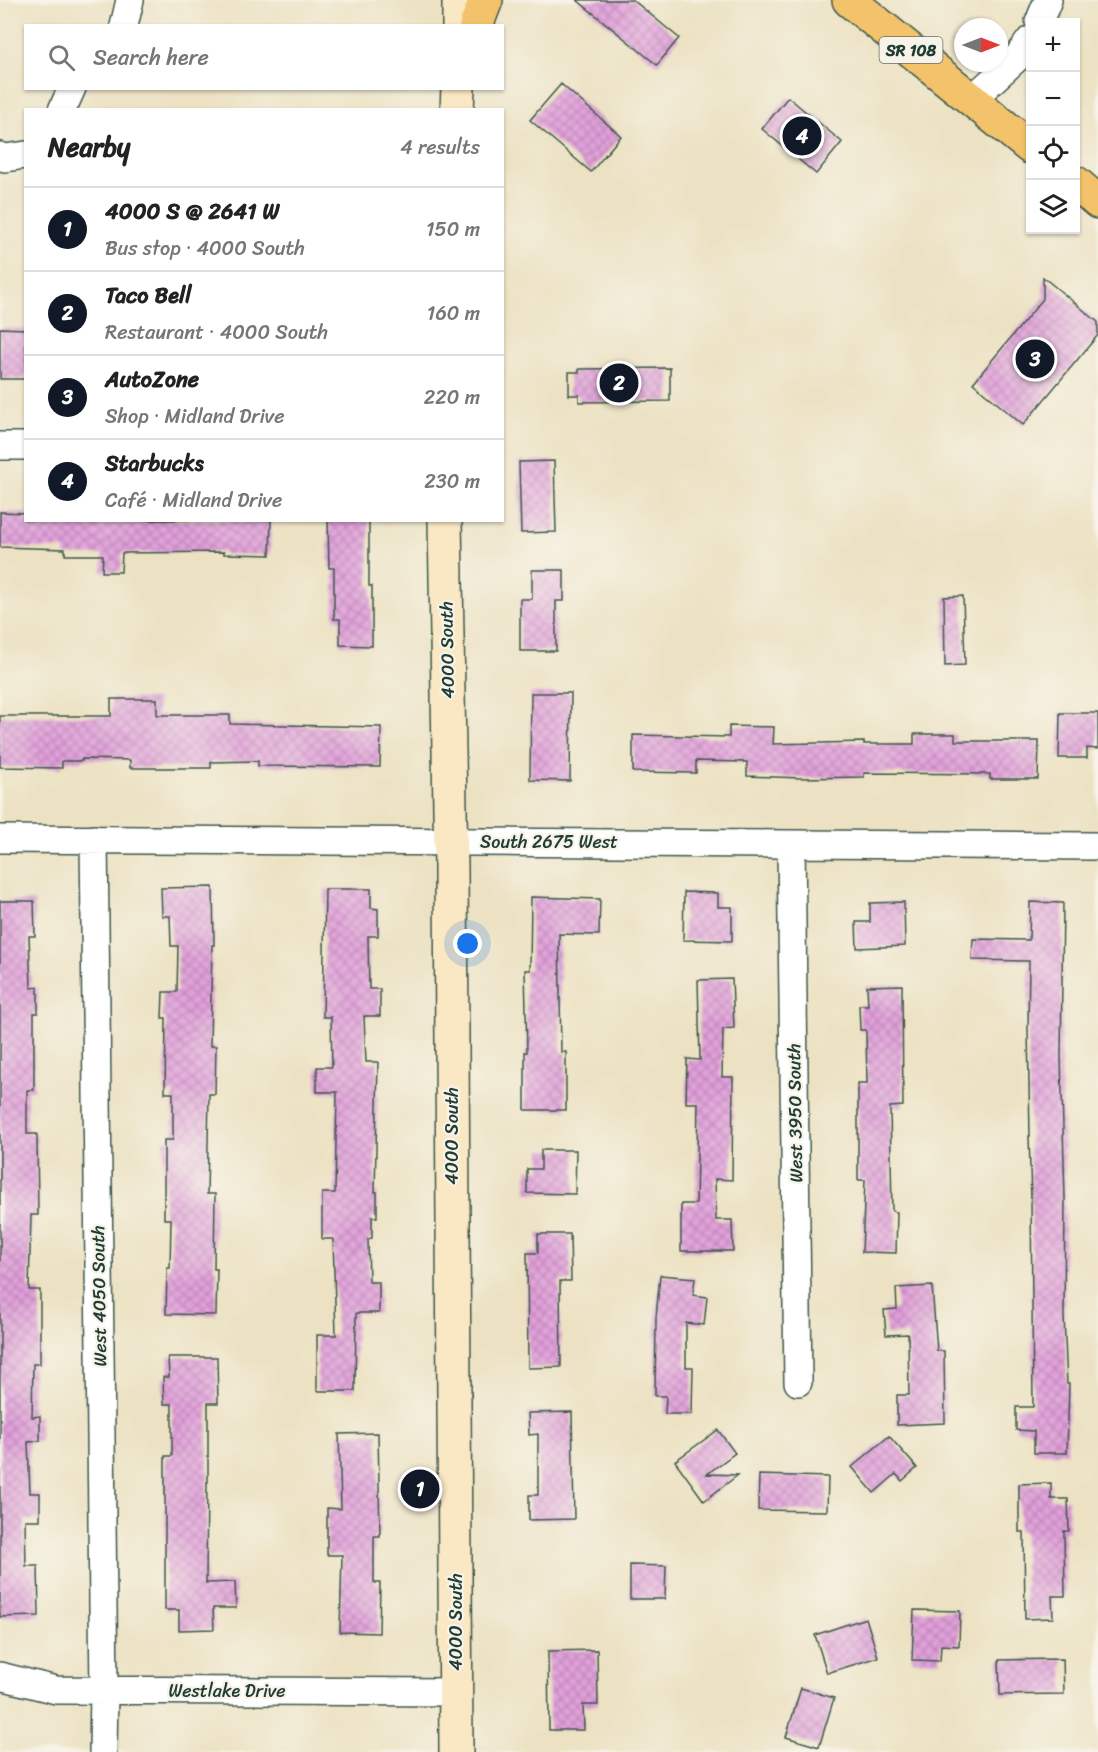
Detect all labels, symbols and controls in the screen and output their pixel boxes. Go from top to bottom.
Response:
north arrow [954,18,1008,72]
map controls [1026,18,1080,234]
button: + [1026,18,1080,72]
search box [24,24,504,90]
road number: SR 108 [880,37,942,63]
text: Search here [93,38,209,77]
icon: search [45,41,78,74]
button: − [1026,72,1080,126]
pin: 4 [782,114,822,158]
text: Nearby [48,124,130,170]
button: locate [1026,126,1080,180]
text: 4 results [400,130,480,165]
button: layers [1026,180,1080,234]
text: 4000 S @ 2641 W [105,192,279,231]
text: 1 [63,212,72,247]
text: 150 m [426,212,480,247]
text: Bus stop · 4000 South [105,231,305,266]
text: Taco Bell [105,276,191,315]
text: 2 [62,296,73,331]
text: 160 m [427,296,480,331]
text: Restaurant · 4000 South [105,315,328,350]
pin: 3 [1016,336,1054,382]
text: AutoZone [105,360,199,399]
pin: 2 [600,360,638,406]
text: 3 [62,380,73,415]
text: 220 m [424,380,480,415]
text: Shop · Midland Drive [105,399,285,434]
text: Starbucks [105,444,204,483]
text: 4 [61,464,74,499]
text: 230 m [424,464,480,499]
text: Café · Midland Drive [105,483,282,518]
street label: 4000 South [430,601,464,699]
street label: South 2675 West [480,826,618,858]
your location [453,929,482,958]
street label: West 3950 South [778,1043,812,1183]
street label: 4000 South [436,1087,468,1185]
street label: West 4050 South [82,1225,116,1367]
pin: 1 [400,1466,440,1512]
street label: 4000 South [440,1573,472,1671]
street label: Westlake Drive [168,1675,286,1707]

